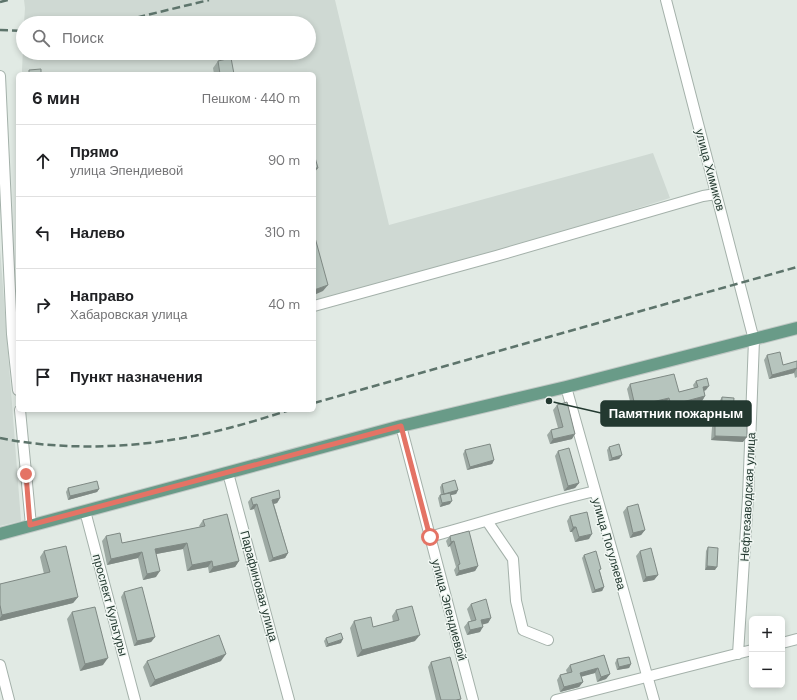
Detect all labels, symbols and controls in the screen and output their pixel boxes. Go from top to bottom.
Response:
search box [16,16,316,60]
icon: search [30,27,52,49]
text: Поиск [62,28,104,48]
text: 6 мин [32,87,80,109]
text: Пешком · 440 m [202,90,300,107]
street label: улица Химиков [691,127,729,213]
text: Прямо [70,142,119,162]
icon: ahead [32,150,54,172]
text: 90 m [268,152,300,169]
text: улица Эпендиевой [70,162,183,179]
icon: left [32,222,54,244]
text: Налево [70,223,125,243]
text: 310 m [265,224,300,241]
text: Направо [70,286,134,306]
icon: right [32,294,54,316]
text: 40 m [268,296,300,313]
text: Хабаровская улица [70,306,187,323]
icon: arrive [32,366,54,388]
text: Пункт назначения [70,367,203,387]
callout: Памятник пожарным [601,401,751,426]
text: Памятник пожарным [609,405,743,422]
street label: Нефтезаводская улица [737,432,759,562]
route end [17,465,35,483]
street label: улица Погуляева [588,496,630,592]
route start [421,528,439,546]
street label: Парафиновая улица [237,529,282,643]
street label: проспект Культуры [89,552,131,658]
street label: улица Эпендиевой [428,557,470,663]
map controls [749,616,785,688]
button: + [749,616,785,652]
button: − [749,652,785,688]

